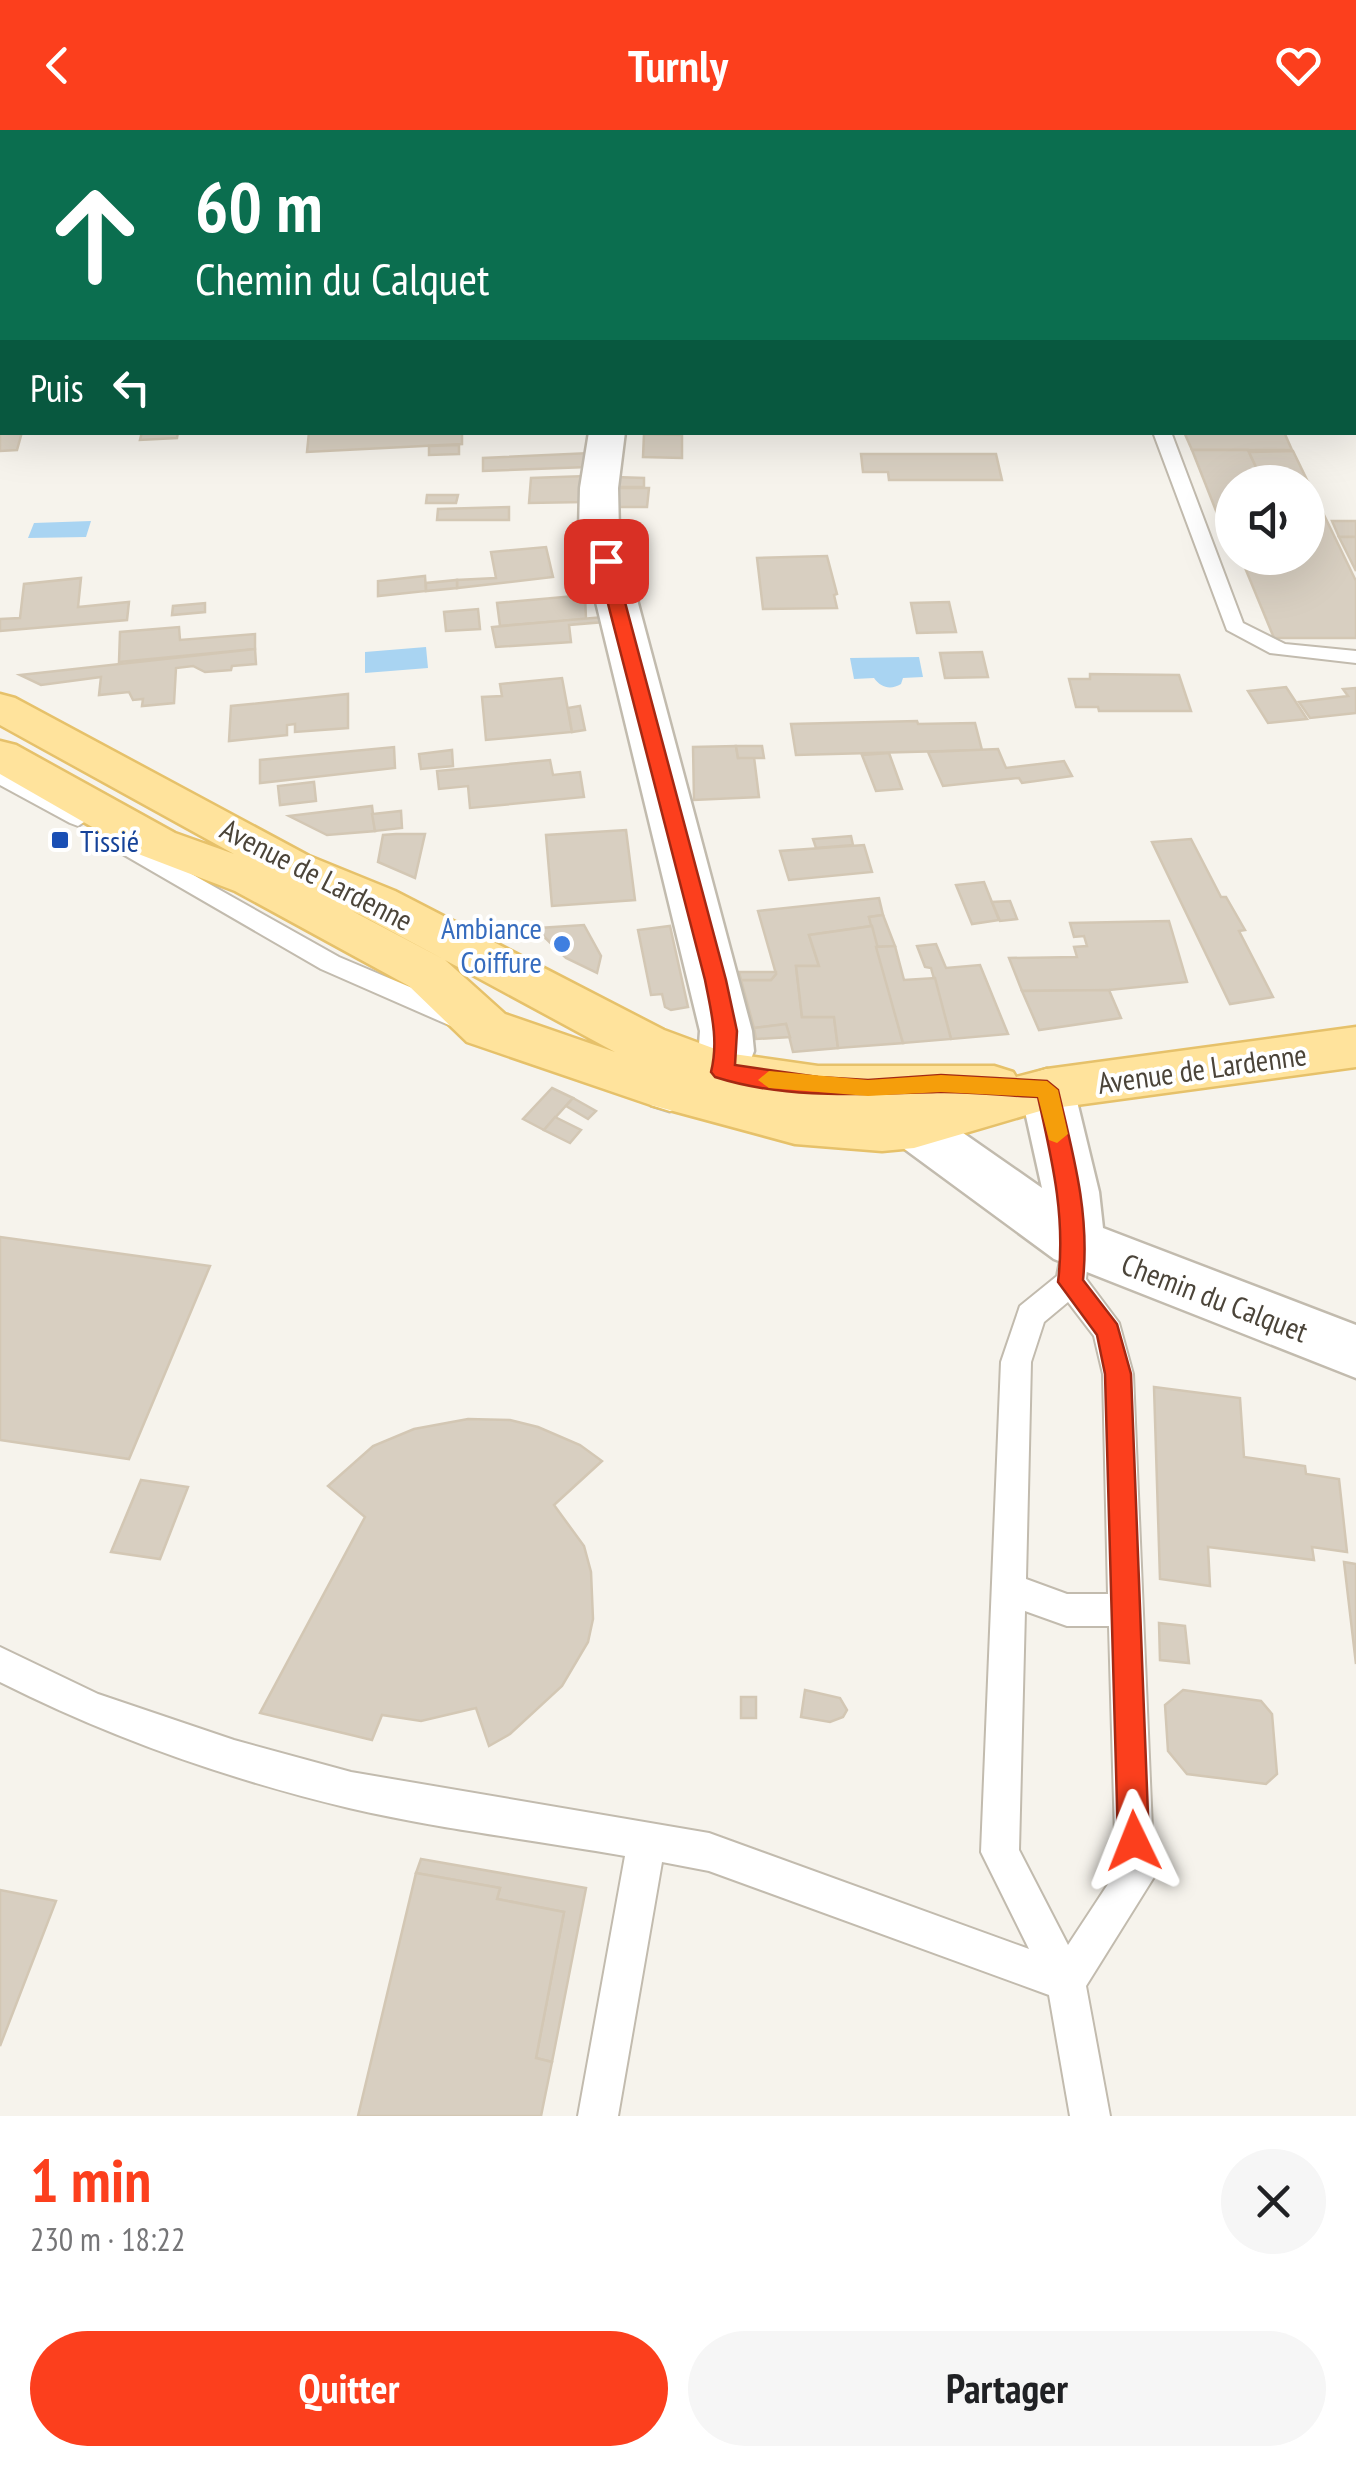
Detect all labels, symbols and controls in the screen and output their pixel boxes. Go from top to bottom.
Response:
text: Turnly [628,36,728,94]
icon: back [30,38,85,93]
icon: heart [1271,38,1326,93]
text: 60 m [195,161,323,251]
icon: ahead [30,170,160,300]
text: Chemin du Calquet [195,249,489,307]
icon: left [104,360,159,415]
text: Puis [30,363,84,412]
map controls [1215,465,1325,575]
button: sound [1215,465,1325,575]
pin [564,519,649,604]
icon: arrive [579,534,634,589]
street label: Avenue de Lardenne [214,809,420,939]
place label: Tissié [80,821,139,860]
marker: Tissié [49,829,71,851]
place label: Ambiance Coiffure [441,908,542,981]
marker: Ambiance Coiffure [551,933,573,955]
street label: Avenue de Lardenne [1095,1034,1309,1102]
street label: Chemin du Calquet [1116,1244,1314,1351]
position arrow [1082,1789,1186,1893]
text: 1 min [30,2141,151,2219]
button: close [1221,2149,1326,2254]
text: 230 m · 18:22 [30,2218,185,2260]
button: Quitter [30,2331,668,2446]
button: Partager [688,2331,1326,2446]

